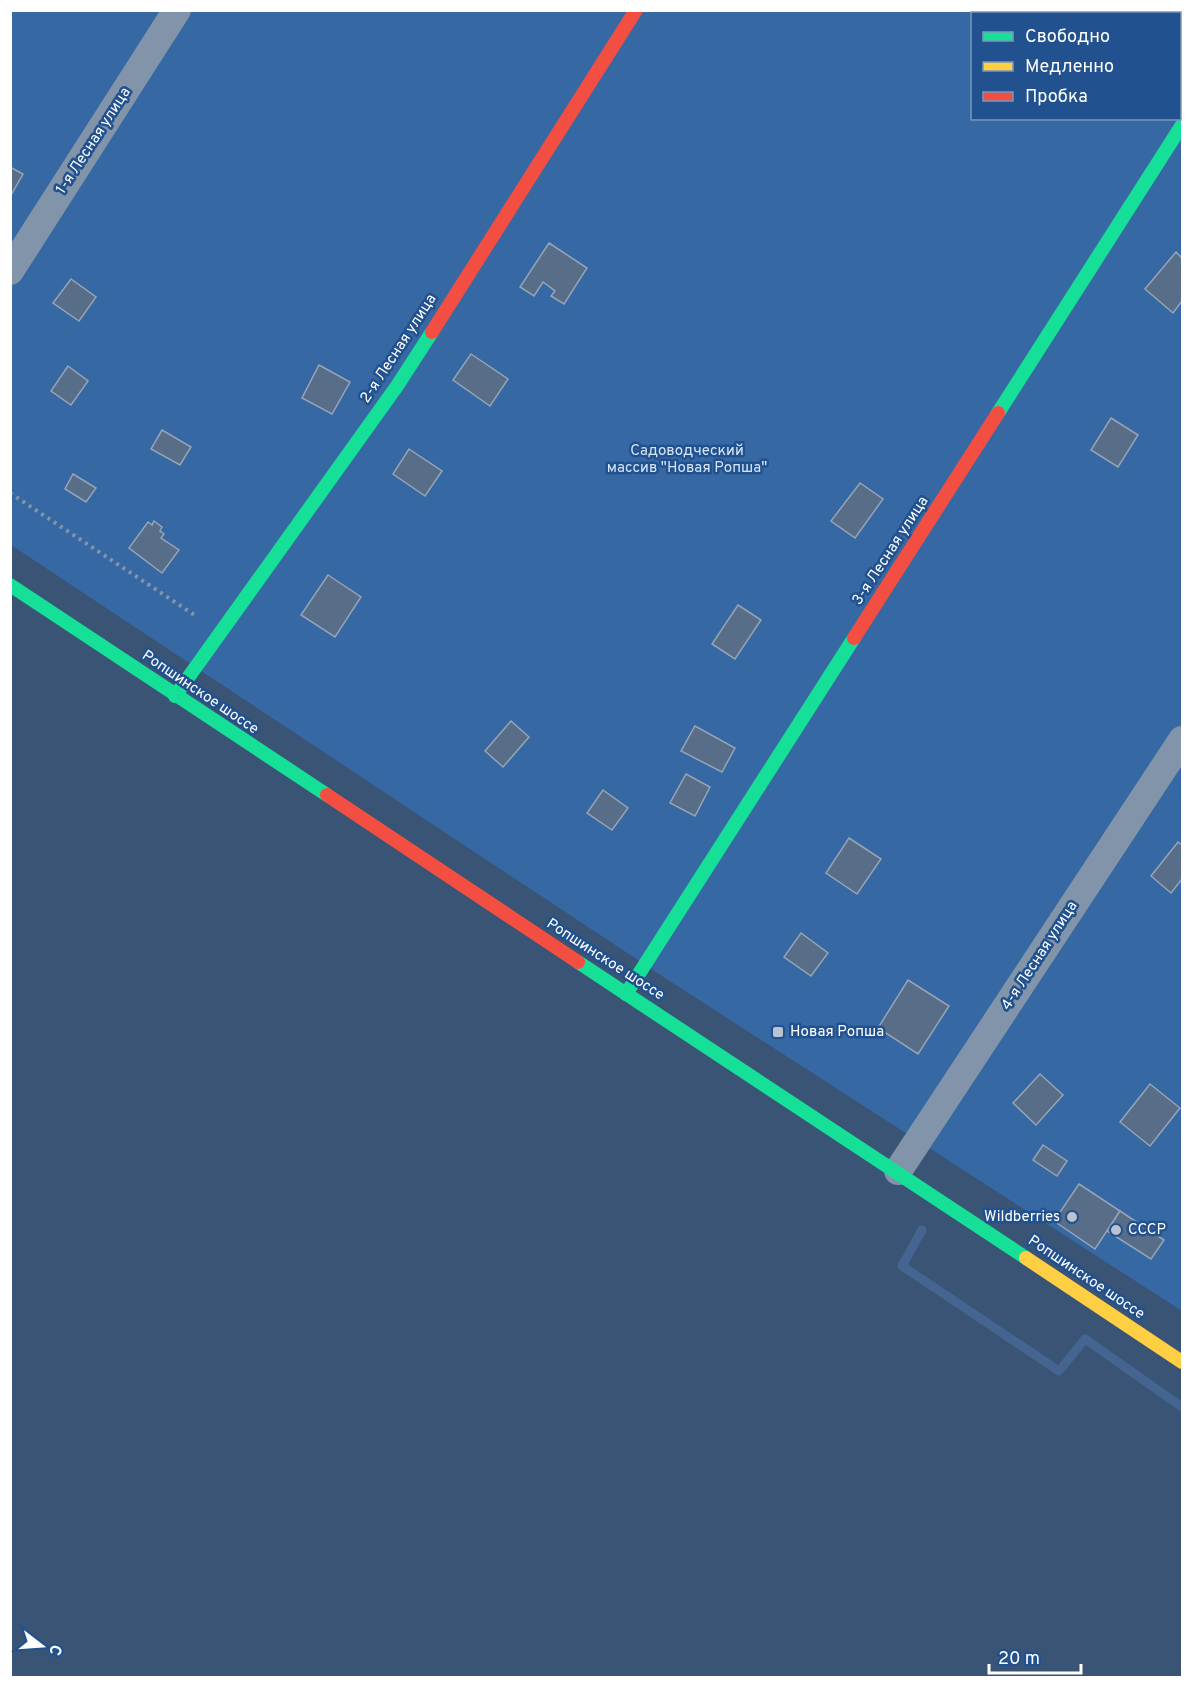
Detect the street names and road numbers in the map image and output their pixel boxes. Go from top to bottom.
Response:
street label: 1-я Лесная улица [52,84,136,198]
street label: 2-я Лесная улица [357,291,441,407]
street label: 3-я Лесная улица [849,493,933,609]
street label: Ропшинское шоссе [138,647,262,739]
street label: 4-я Лесная улица [998,898,1082,1014]
street label: Ропшинское шоссе [542,915,668,1005]
street label: Ропшинское шоссе [1024,1232,1148,1324]

